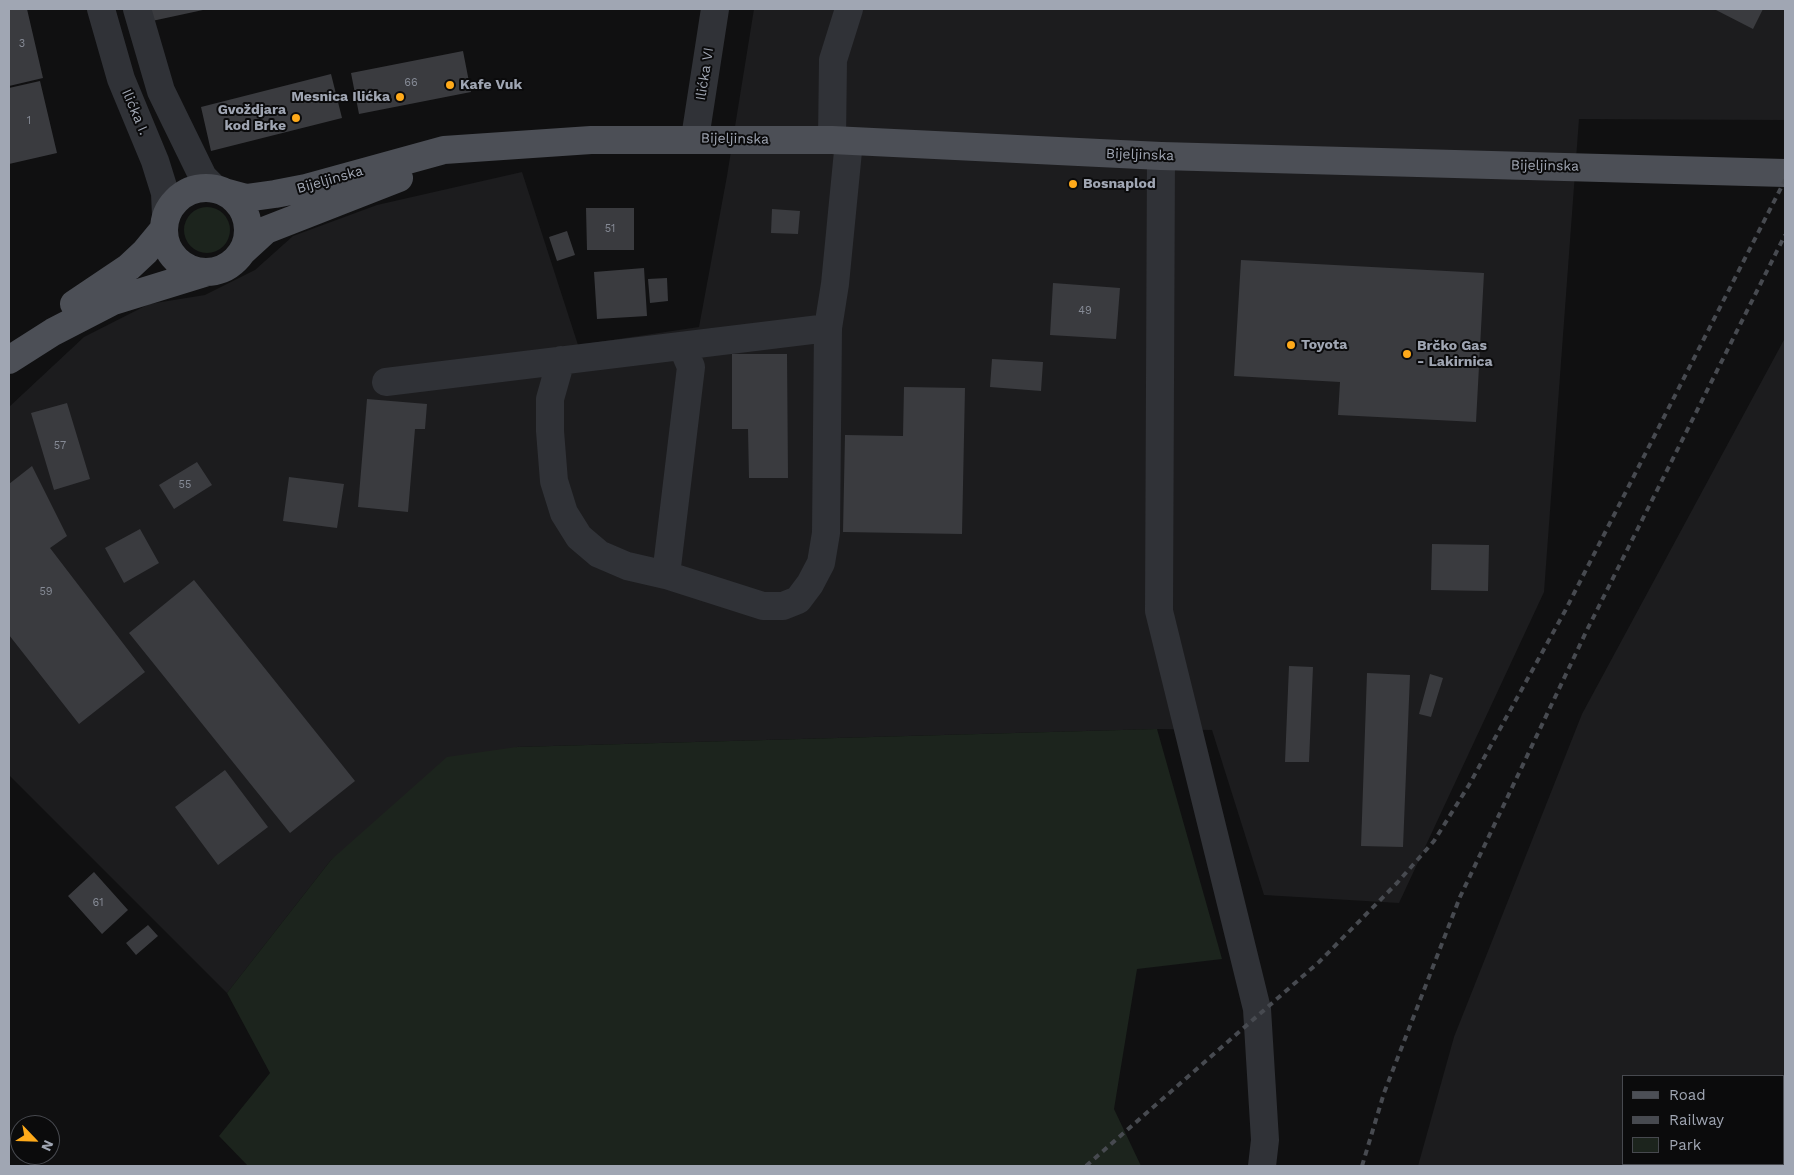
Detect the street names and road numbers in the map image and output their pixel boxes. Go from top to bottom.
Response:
street label: Ilićka VI [693,46,717,102]
street label: Ilićka I. [118,87,152,137]
street label: Bijeljinska [701,130,769,148]
street label: Bijeljinska [1106,145,1174,165]
street label: Bijeljinska [1511,157,1579,175]
street label: Bijeljinska [295,163,365,197]

